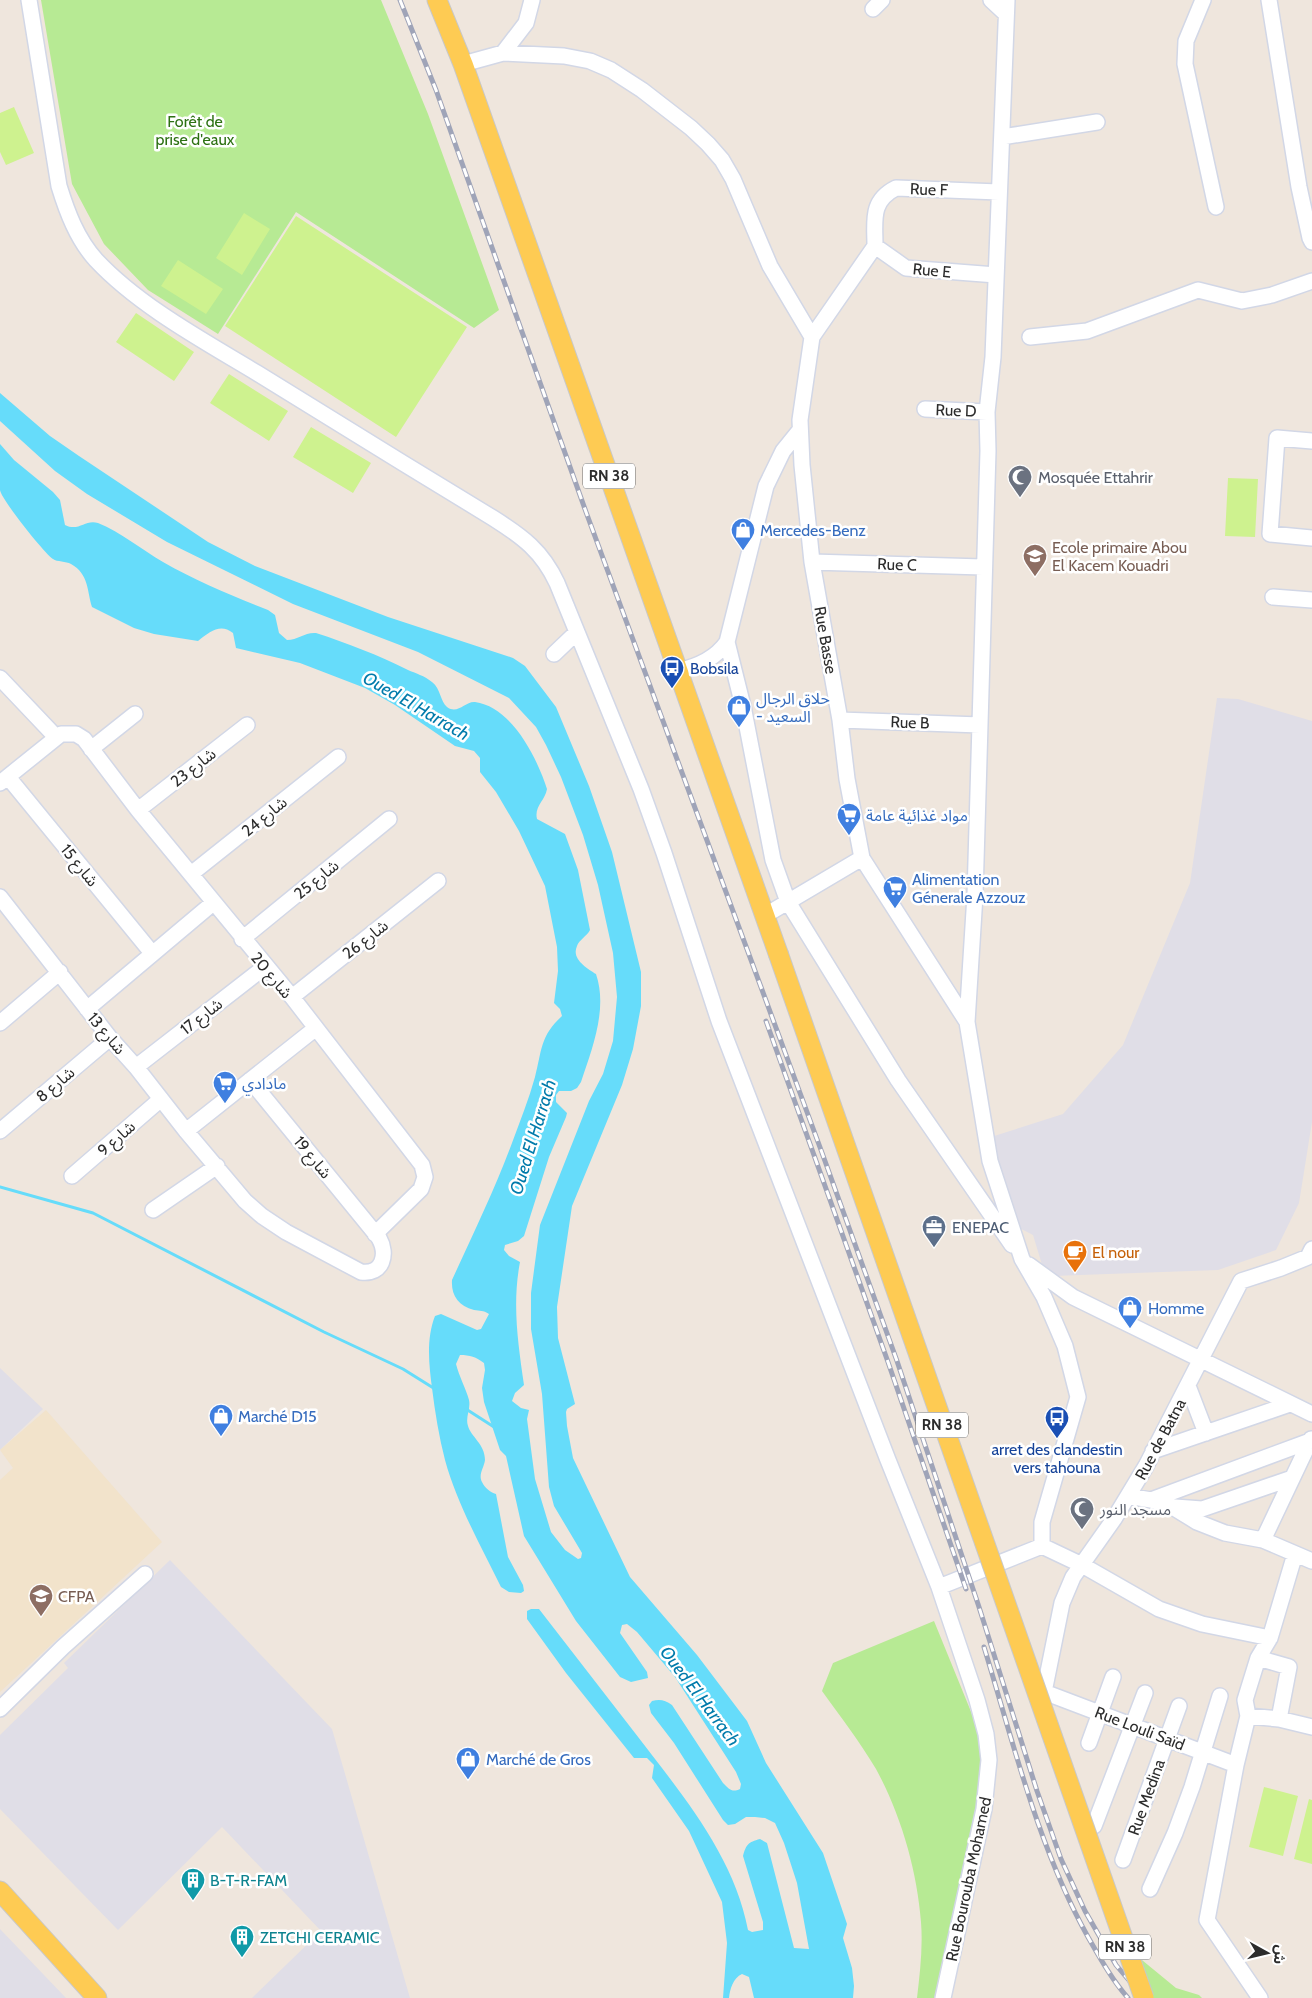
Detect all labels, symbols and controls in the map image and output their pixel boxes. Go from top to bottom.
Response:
park label: Forêt de prise d'eaux [156,112,235,149]
street label: Rue F [910,179,949,200]
street label: Rue E [912,259,952,282]
street label: Rue D [935,400,977,421]
road number: RN 38 [583,464,635,488]
mosque icon: Mosquée Ettahrir [1007,464,1033,498]
place label: Mosquée Ettahrir [1038,468,1154,487]
shop icon: Mercedes-Benz [730,517,756,551]
place label: Mercedes-Benz [760,521,866,540]
place label: Ecole primaire Abou El Kacem Kouadri [1052,538,1187,575]
school or university icon: Ecole primaire Abou El Kacem Kouadri [1022,543,1048,577]
street label: Rue C [877,554,917,575]
street label: Rue Basse [810,605,841,675]
bus stop icon: Bobsila [659,655,685,689]
place label: Bobsila [690,659,739,678]
water label: Oued El Harrach [359,667,473,745]
place label: حلاق الرجال - السعيد [756,689,830,726]
shop icon: حلاق الرجال - السعيد [726,694,752,728]
street label: Rue B [890,712,930,733]
street label: شارع 23 [167,744,221,793]
street label: شارع 24 [238,793,293,843]
supermarket icon: مواد غذائية عامة [836,802,862,836]
place label: مواد غذائية عامة [866,806,968,825]
street label: شارع 15 [55,840,102,892]
street label: شارع 25 [290,856,344,905]
place label: Alimentation Génerale Azzouz [912,870,1026,907]
supermarket icon: Alimentation Génerale Azzouz [882,875,908,909]
street label: شارع 26 [339,916,394,965]
street label: شارع 20 [245,948,296,1004]
street label: شارع 17 [177,994,228,1041]
street label: شارع 13 [81,1009,130,1060]
street label: شارع 8 [32,1063,80,1108]
supermarket icon: مادادي [212,1070,238,1104]
place label: مادادي [242,1074,286,1096]
water label: Oued El Harrach [505,1077,561,1197]
street label: شارع 9 [94,1117,141,1162]
street label: شارع 19 [287,1132,335,1184]
office icon: ENEPAC [921,1214,947,1248]
place label: ENEPAC [952,1218,1009,1237]
cafe icon: El nour [1062,1239,1088,1273]
place label: El nour [1092,1243,1140,1262]
shop icon: Homme [1117,1295,1143,1329]
place label: Homme [1148,1299,1204,1318]
street label: Rue de Batna [1131,1395,1190,1483]
shop icon: Marché D15 [208,1403,234,1437]
bus stop icon: arret des clandestin vers tahouna [1044,1405,1070,1439]
place label: Marché D15 [238,1407,317,1426]
road number: RN 38 [916,1412,968,1438]
place label: arret des clandestin vers tahouna [991,1440,1123,1477]
mosque icon: مسجد النور [1069,1496,1095,1530]
place label: مسجد النور [1099,1500,1171,1519]
school or university icon: CFPA [28,1583,54,1617]
place label: CFPA [58,1587,95,1606]
water label: Oued El Harrach [655,1642,745,1750]
street label: Rue Louli Saïd [1092,1703,1187,1754]
shop icon: Marché de Gros [455,1746,481,1780]
place label: Marché de Gros [486,1750,591,1769]
street label: Rue Medina [1124,1756,1169,1838]
street label: Rue Bourouba Mohamed [942,1795,995,1963]
building icon: B-T-R-FAM [180,1867,206,1901]
place label: B-T-R-FAM [210,1871,287,1890]
building icon: ZETCHI CERAMIC [229,1924,255,1958]
place label: ZETCHI CERAMIC [260,1928,380,1947]
north arrow [1242,1928,1292,1978]
road number: RN 38 [1099,1934,1151,1960]
text: ش [1270,1944,1290,1966]

